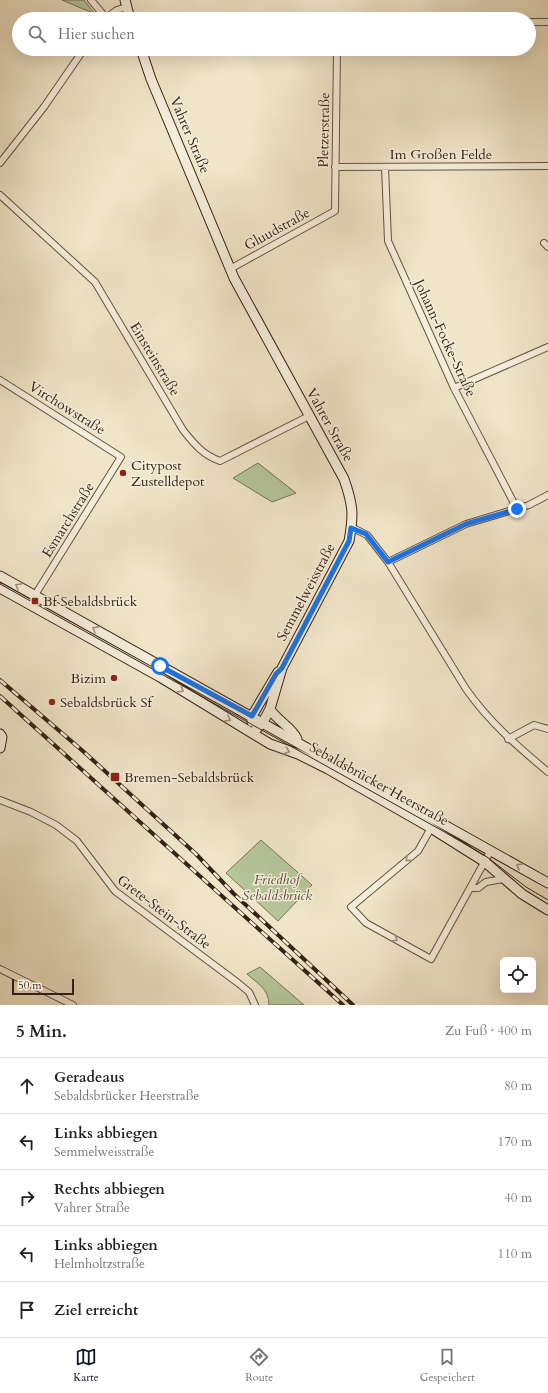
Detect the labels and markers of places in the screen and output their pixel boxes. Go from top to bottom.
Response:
place label: Citypost Zustelldepot [131,456,205,491]
marker: Citypost Zustelldepot [118,468,128,478]
place label: Bf Sebaldsbrück [43,592,138,611]
marker: Bf Sebaldsbrück [30,596,40,606]
place label: Bizim [71,669,106,688]
marker: Bizim [109,673,119,683]
place label: Sebaldsbrück Sf [60,693,155,712]
marker: Sebaldsbrück Sf [47,697,57,707]
place label: Bremen-Sebaldsbrück [124,768,255,787]
marker: Bremen-Sebaldsbrück [109,771,121,783]

